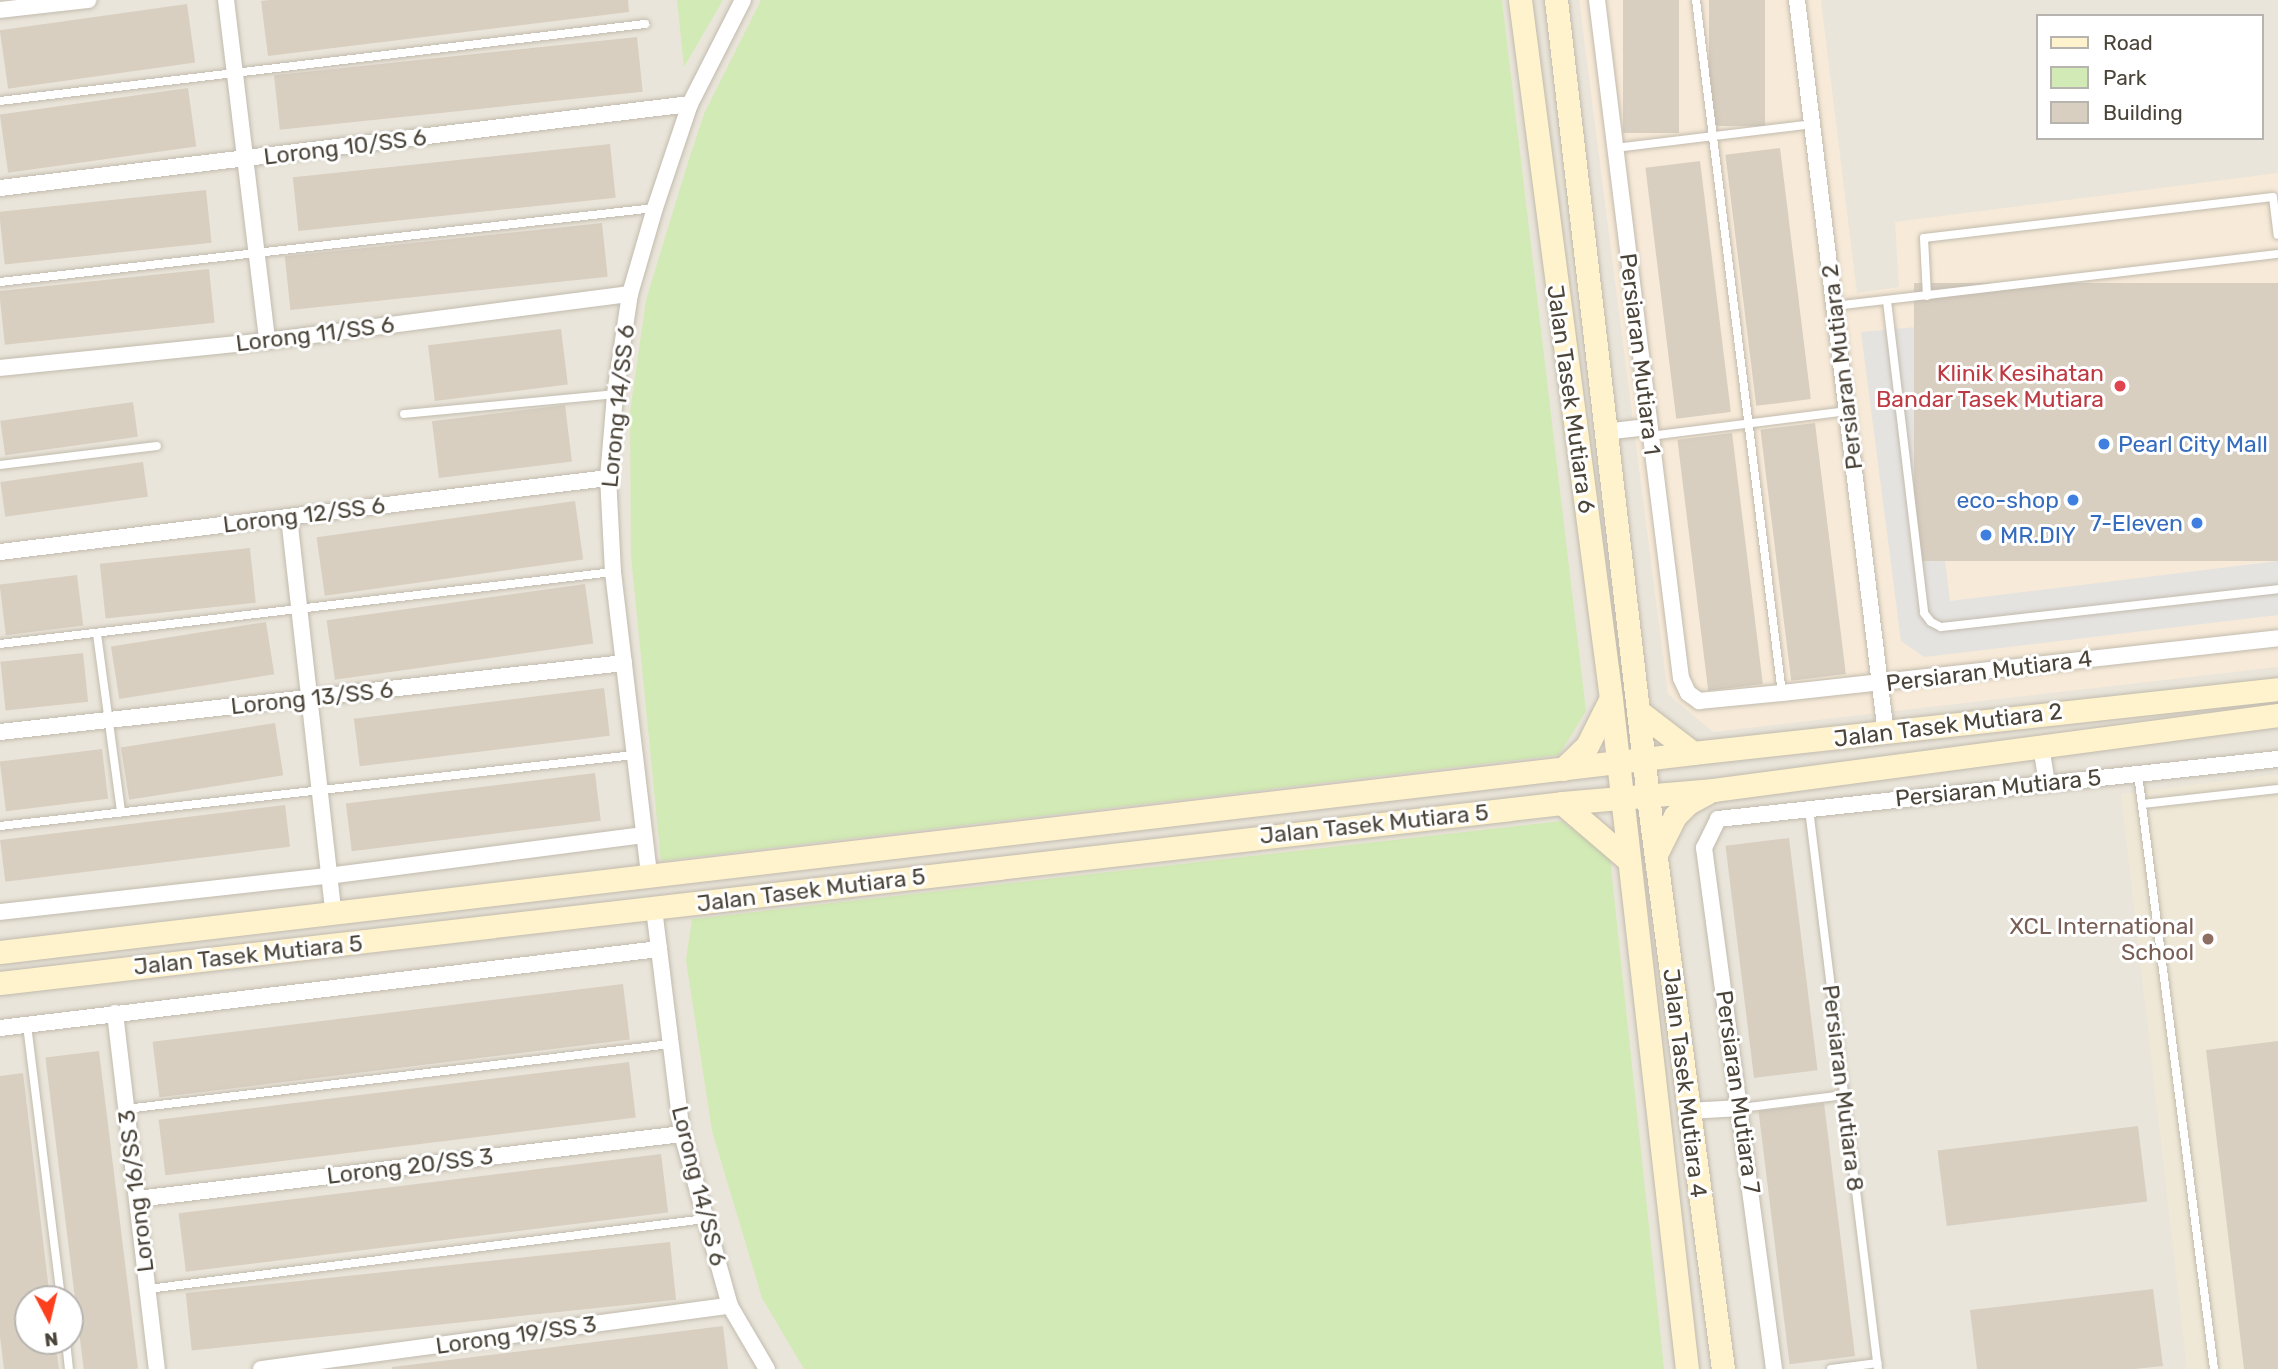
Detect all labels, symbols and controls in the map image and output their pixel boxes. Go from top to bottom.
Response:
legend [2036,14,2264,140]
text: Road [2103,30,2153,55]
text: Park [2103,65,2147,90]
text: Building [2103,100,2183,125]
street label: Lorong 10/SS 6 [262,123,428,171]
street label: Persiaran Mutiara 1 [1614,252,1666,456]
street label: Persiaran Mutiara 2 [1816,263,1868,471]
street label: Jalan Tasek Mutiara 6 [1541,283,1601,515]
street label: Lorong 11/SS 6 [234,311,396,357]
street label: Lorong 14/SS 6 [596,323,640,489]
place label: Klinik Kesihatan Bandar Tasek Mutiara [1875,359,2104,413]
marker: Klinik Kesihatan Bandar Tasek Mutiara [2110,376,2130,396]
place label: Pearl City Mall [2118,430,2268,458]
marker: Pearl City Mall [2096,436,2112,452]
place label: eco-shop [1956,486,2059,514]
street label: Lorong 12/SS 6 [221,491,387,539]
marker: eco-shop [2065,492,2081,508]
place label: 7-Eleven [2090,509,2183,537]
marker: 7-Eleven [2189,515,2205,531]
place label: MR.DIY [2000,521,2076,549]
marker: MR.DIY [1978,527,1994,543]
street label: Persiaran Mutiara 4 [1884,645,2094,697]
street label: Lorong 13/SS 6 [229,676,395,720]
street label: Jalan Tasek Mutiara 2 [1832,697,2064,753]
street label: Persiaran Mutiara 5 [1894,763,2102,813]
street label: Jalan Tasek Mutiara 5 [1258,798,1490,850]
street label: Jalan Tasek Mutiara 5 [695,862,927,918]
place label: XCL International School [2009,912,2194,966]
street label: Jalan Tasek Mutiara 5 [132,929,364,981]
marker: XCL International School [2200,931,2216,947]
street label: Jalan Tasek Mutiara 4 [1657,966,1713,1200]
street label: Persiaran Mutiara 8 [1817,983,1869,1193]
street label: Persiaran Mutiara 7 [1710,989,1766,1195]
street label: Lorong 14/SS 6 [666,1103,732,1269]
street label: Lorong 16/SS 3 [112,1108,160,1274]
street label: Lorong 20/SS 3 [325,1142,495,1190]
north arrow [14,1285,84,1355]
street label: Lorong 19/SS 3 [434,1310,598,1360]
text: N [43,1327,60,1352]

